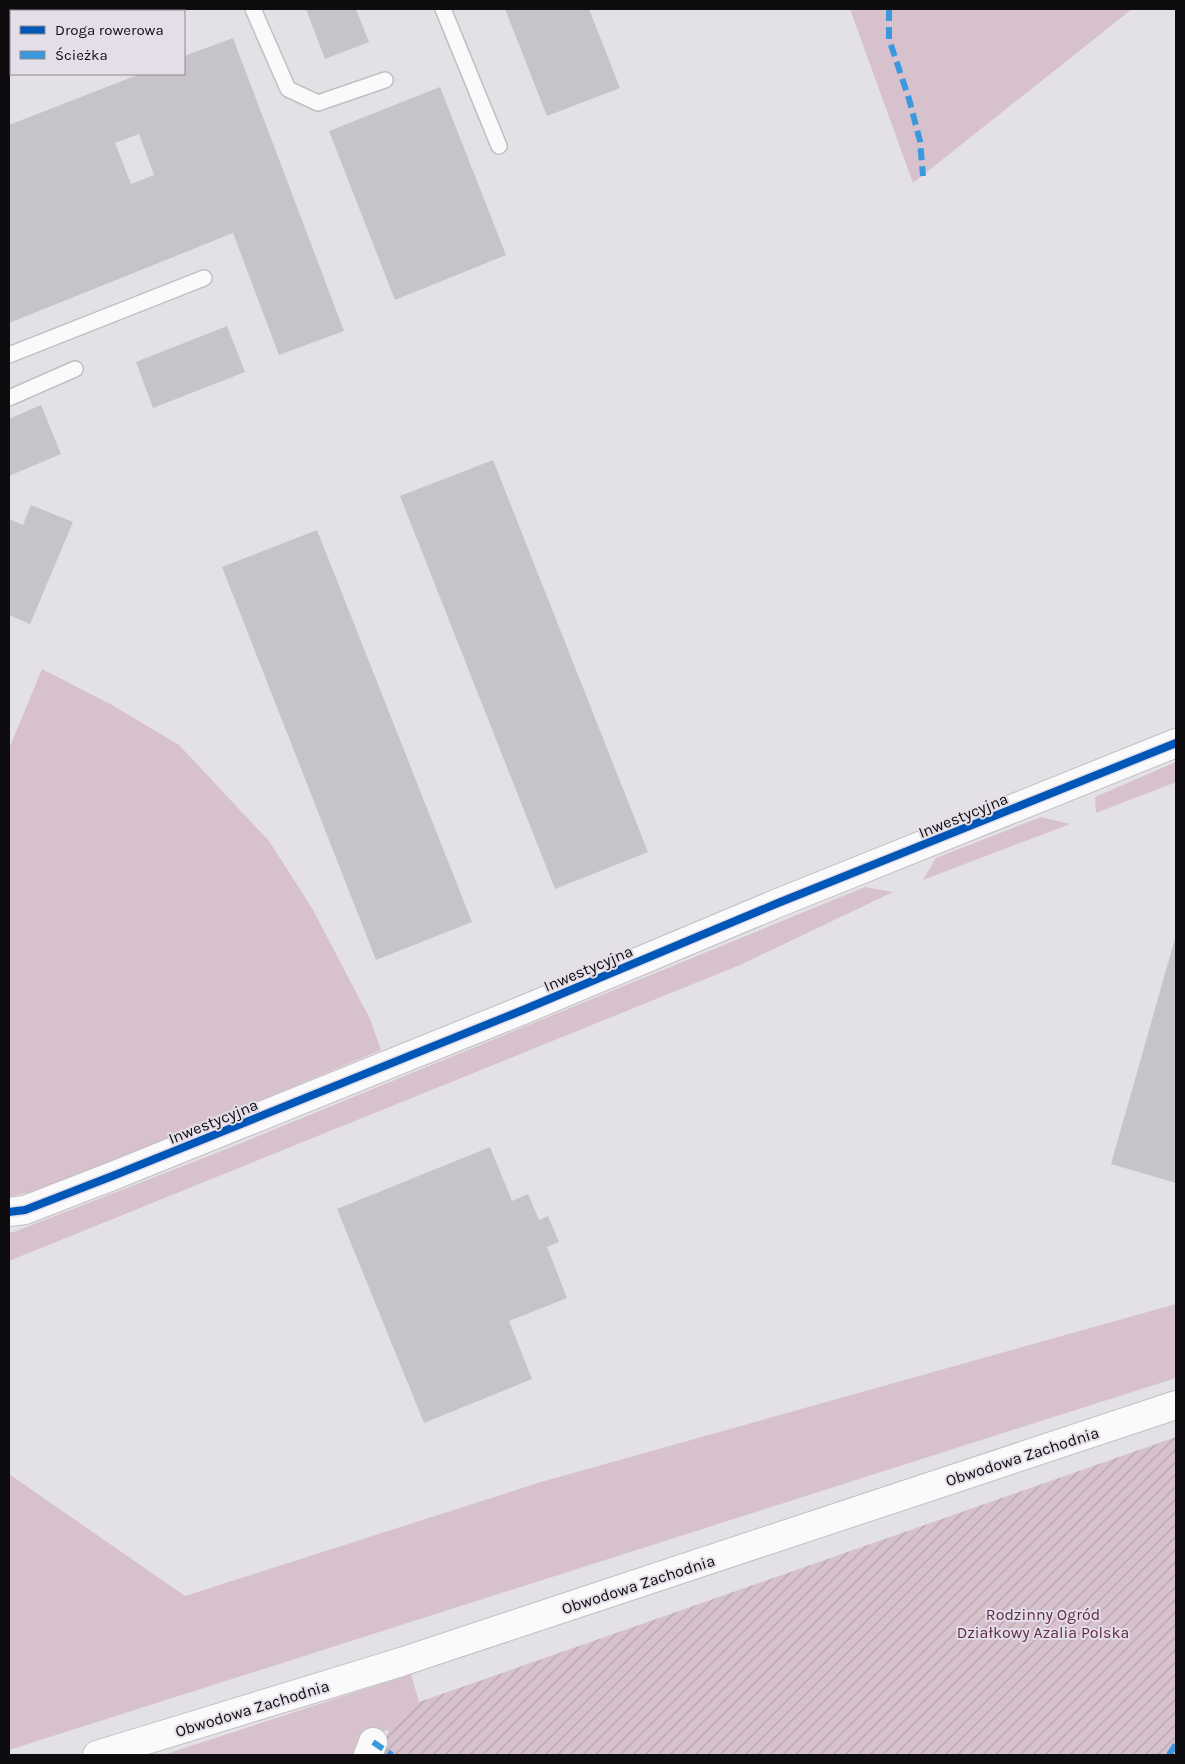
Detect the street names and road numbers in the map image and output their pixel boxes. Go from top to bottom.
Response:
street label: Inwestycyjna [916,789,1011,842]
street label: Inwestycyjna [541,941,636,996]
street label: Inwestycyjna [166,1095,261,1148]
street label: Obwodowa Zachodnia [943,1423,1101,1490]
street label: Obwodowa Zachodnia [559,1551,717,1618]
street label: Obwodowa Zachodnia [173,1676,332,1741]

